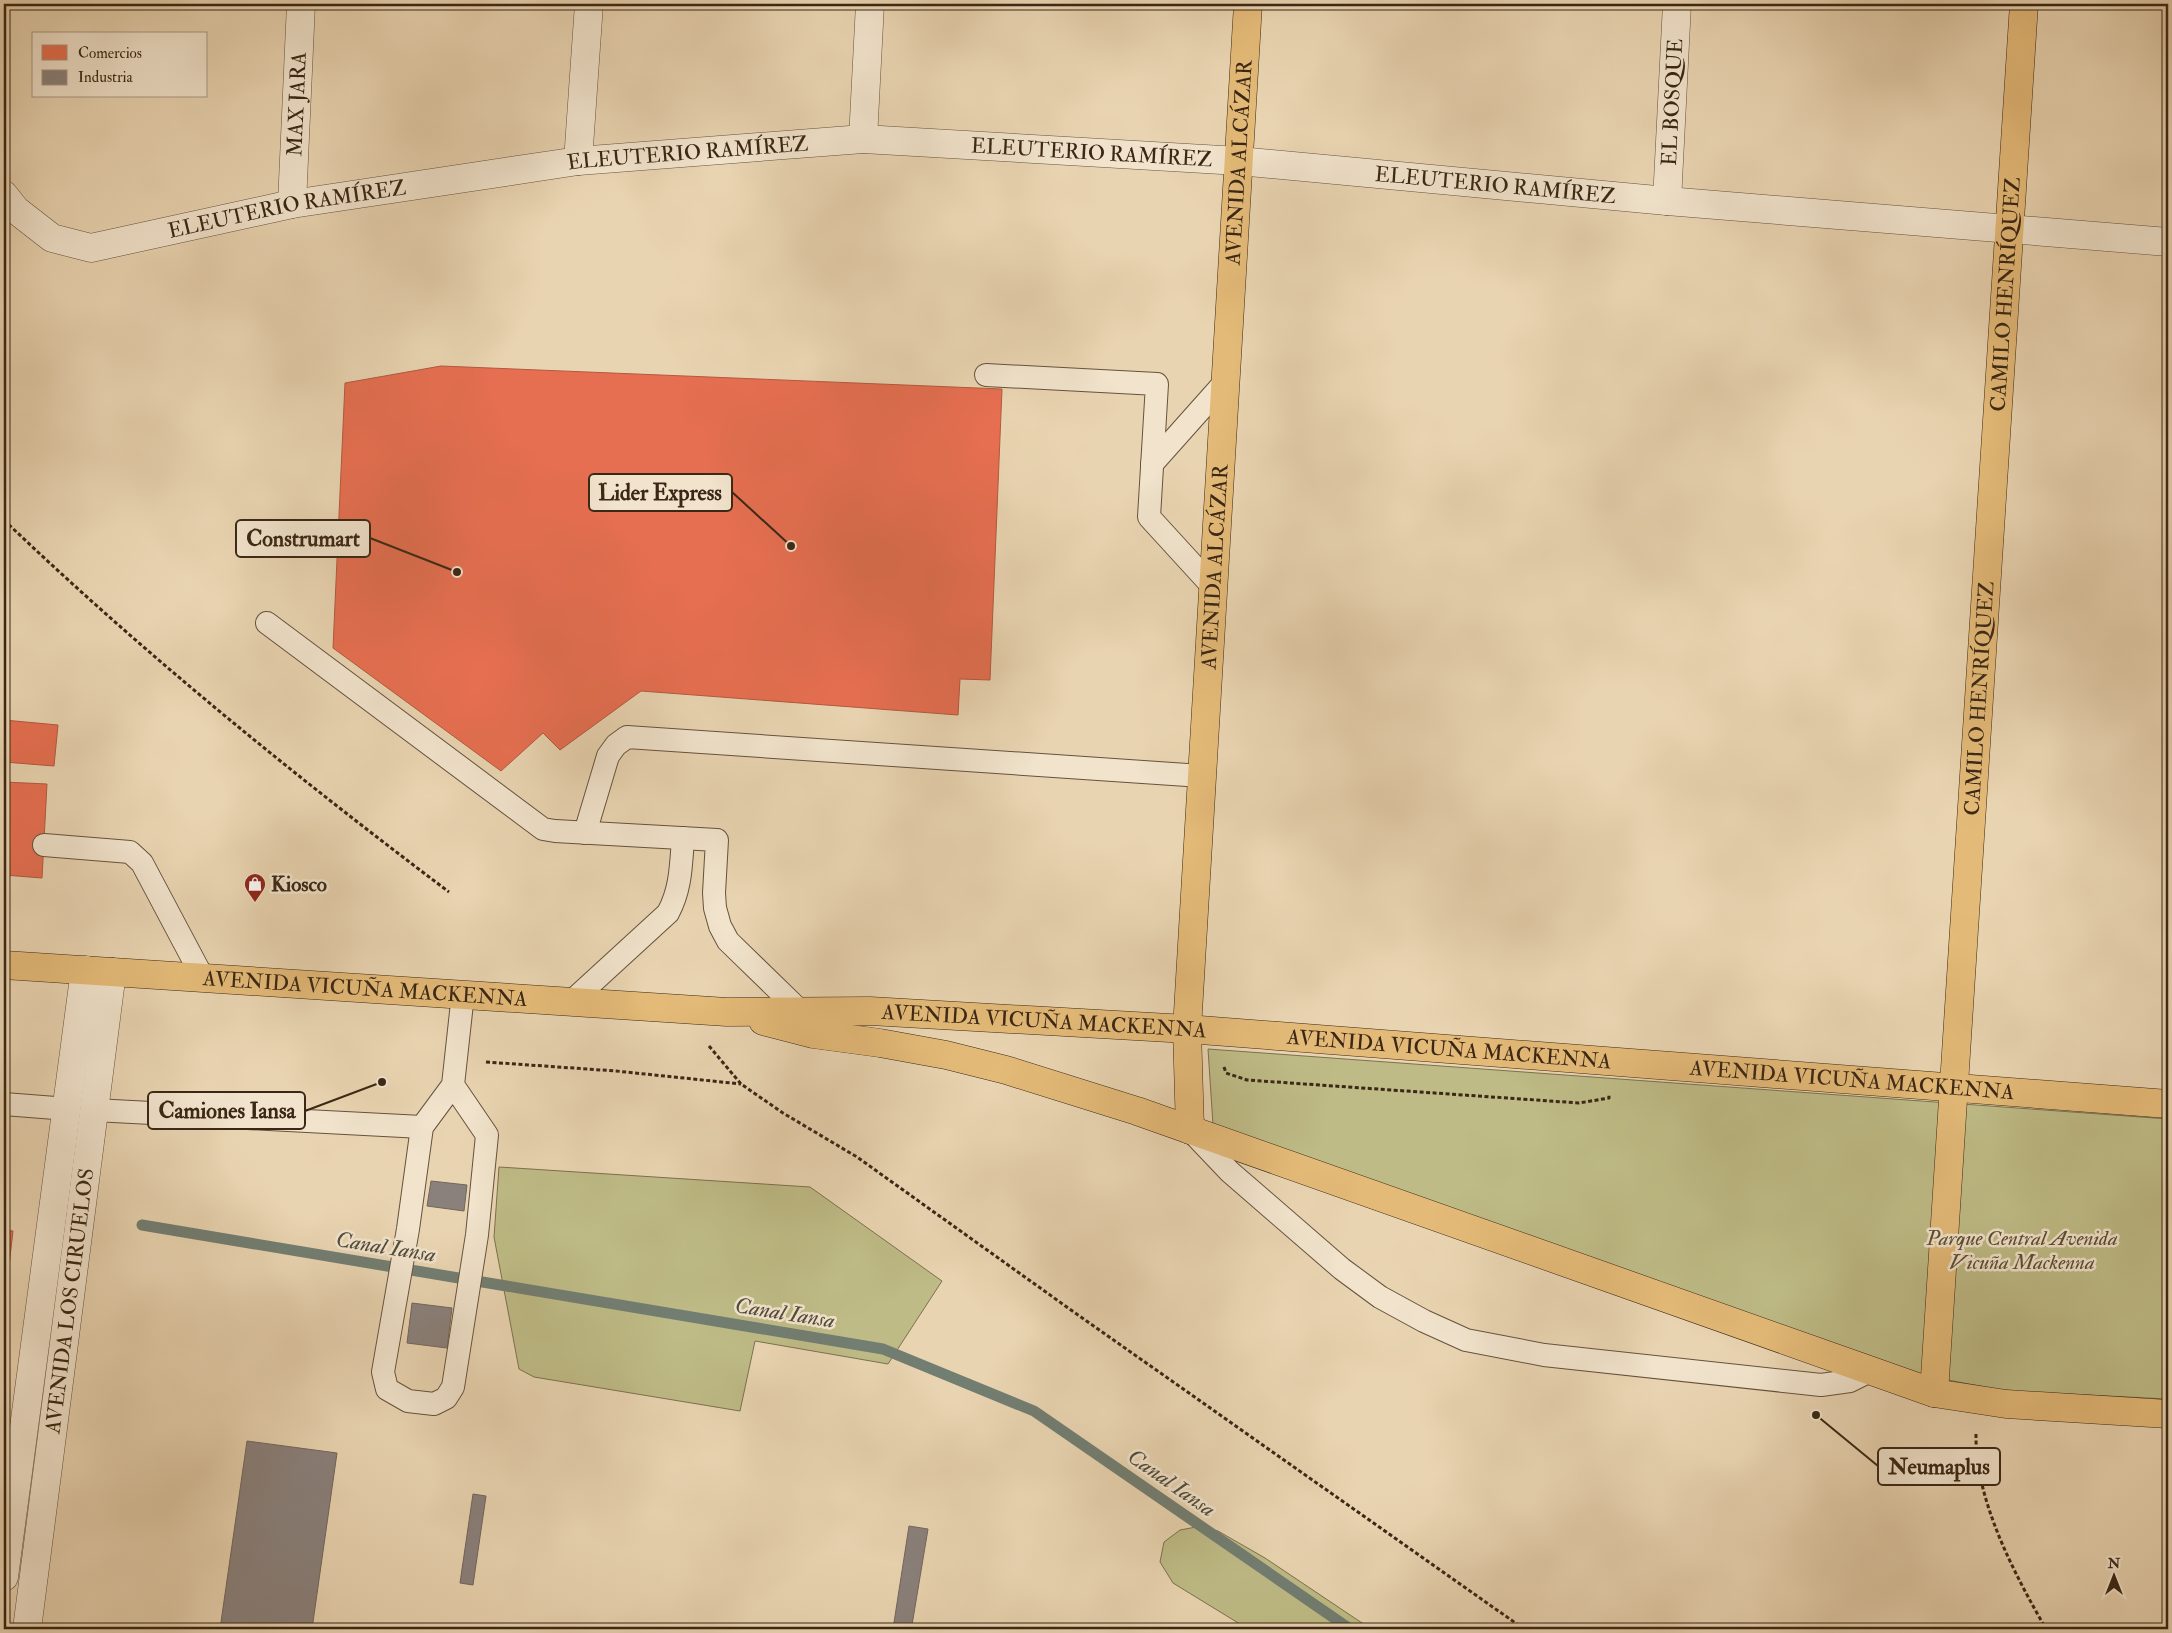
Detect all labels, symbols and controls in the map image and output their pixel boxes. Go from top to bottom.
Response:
legend [32,32,208,98]
street label: EL BOSQUE [1656,38,1689,167]
text: Comercios [78,44,142,63]
street label: MAX JARA [281,51,313,157]
street label: AVENIDA ALCÁZAR [1219,58,1259,267]
text: Industria [78,68,133,87]
street label: ELEUTERIO RAMÍREZ [565,130,810,176]
street label: ELEUTERIO RAMÍREZ [970,132,1213,173]
street label: ELEUTERIO RAMÍREZ [1374,161,1617,210]
street label: ELEUTERIO RAMÍREZ [165,174,408,245]
street label: CAMILO HENRÍQUEZ [1985,176,2027,412]
street label: AVENIDA ALCÁZAR [1195,463,1235,671]
callout: Lider Express [589,474,732,511]
text: Lider Express [598,479,722,508]
callout: Construmart [236,520,370,557]
text: Construmart [246,525,361,553]
street label: CAMILO HENRÍQUEZ [1958,580,2001,817]
place label: Kiosco [271,871,327,898]
shop icon: Kiosco [243,872,267,903]
street label: AVENIDA VICUÑA MACKENNA [201,965,528,1013]
street label: AVENIDA VICUÑA MACKENNA [880,999,1208,1044]
street label: AVENIDA VICUÑA MACKENNA [1285,1024,1612,1075]
street label: AVENIDA VICUÑA MACKENNA [1688,1054,2015,1106]
callout: Camiones Iansa [148,1092,305,1129]
text: Camiones Iansa [158,1097,296,1125]
street label: AVENIDA LOS CIRUELOS [39,1166,101,1436]
water label: Canal Iansa [334,1225,438,1269]
park label: Parque Central Avenida Vicuña Mackenna [1925,1225,2118,1276]
water label: Canal Iansa [733,1291,837,1335]
water label: Canal Iansa [1122,1442,1221,1523]
callout: Neumaplus [1878,1448,2000,1485]
text: Neumaplus [1887,1453,1990,1482]
north arrow [2090,1550,2140,1600]
text: N [2107,1555,2121,1572]

